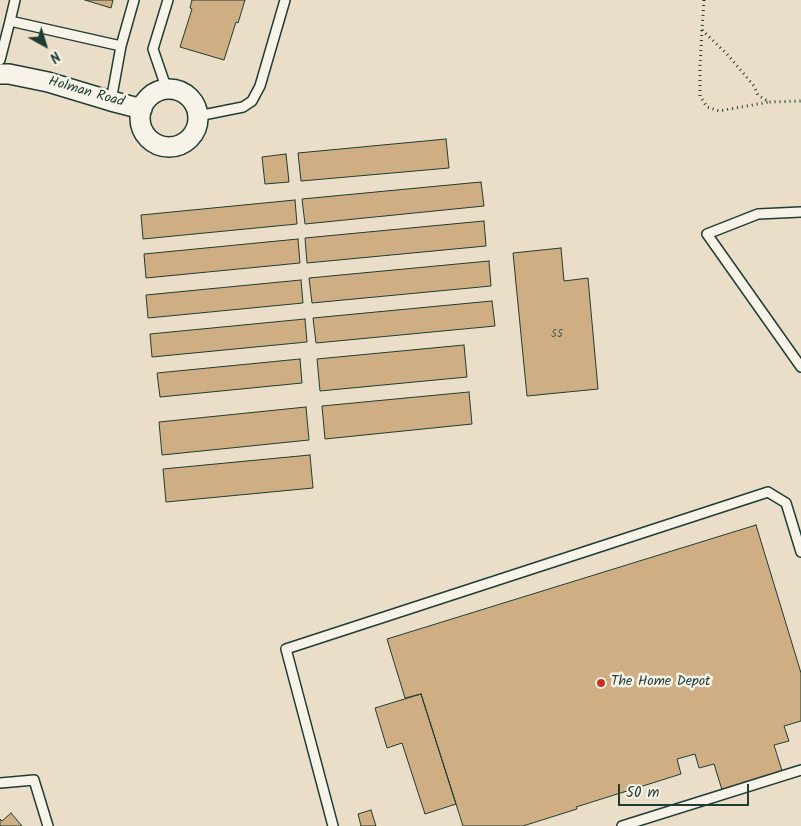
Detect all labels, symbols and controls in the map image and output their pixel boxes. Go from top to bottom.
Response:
north arrow [20,20,70,70]
text: N [44,45,65,68]
street label: Holman Road [46,74,126,112]
house number: 55 [551,328,563,342]
place label: The Home Depot [611,675,710,691]
marker: The Home Depot [595,677,607,689]
scale bar [621,774,752,806]
text: 50 m [626,781,660,805]

